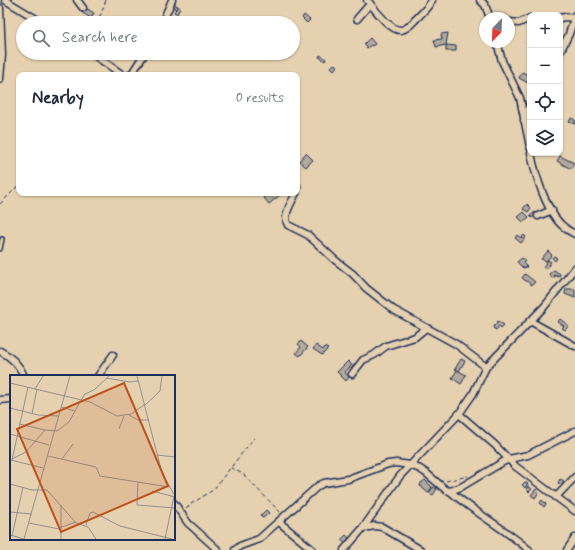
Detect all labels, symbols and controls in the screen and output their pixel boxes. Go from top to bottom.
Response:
north arrow [479,12,515,48]
map controls [527,12,563,156]
button: + [527,12,563,48]
search box [16,16,300,60]
icon: search [30,27,52,49]
text: Search here [62,28,138,48]
button: − [527,48,563,84]
button: locate [527,84,563,120]
text: Nearby [32,87,84,109]
text: 0 results [236,90,284,107]
button: layers [527,120,563,156]
inset map [10,375,175,540]

